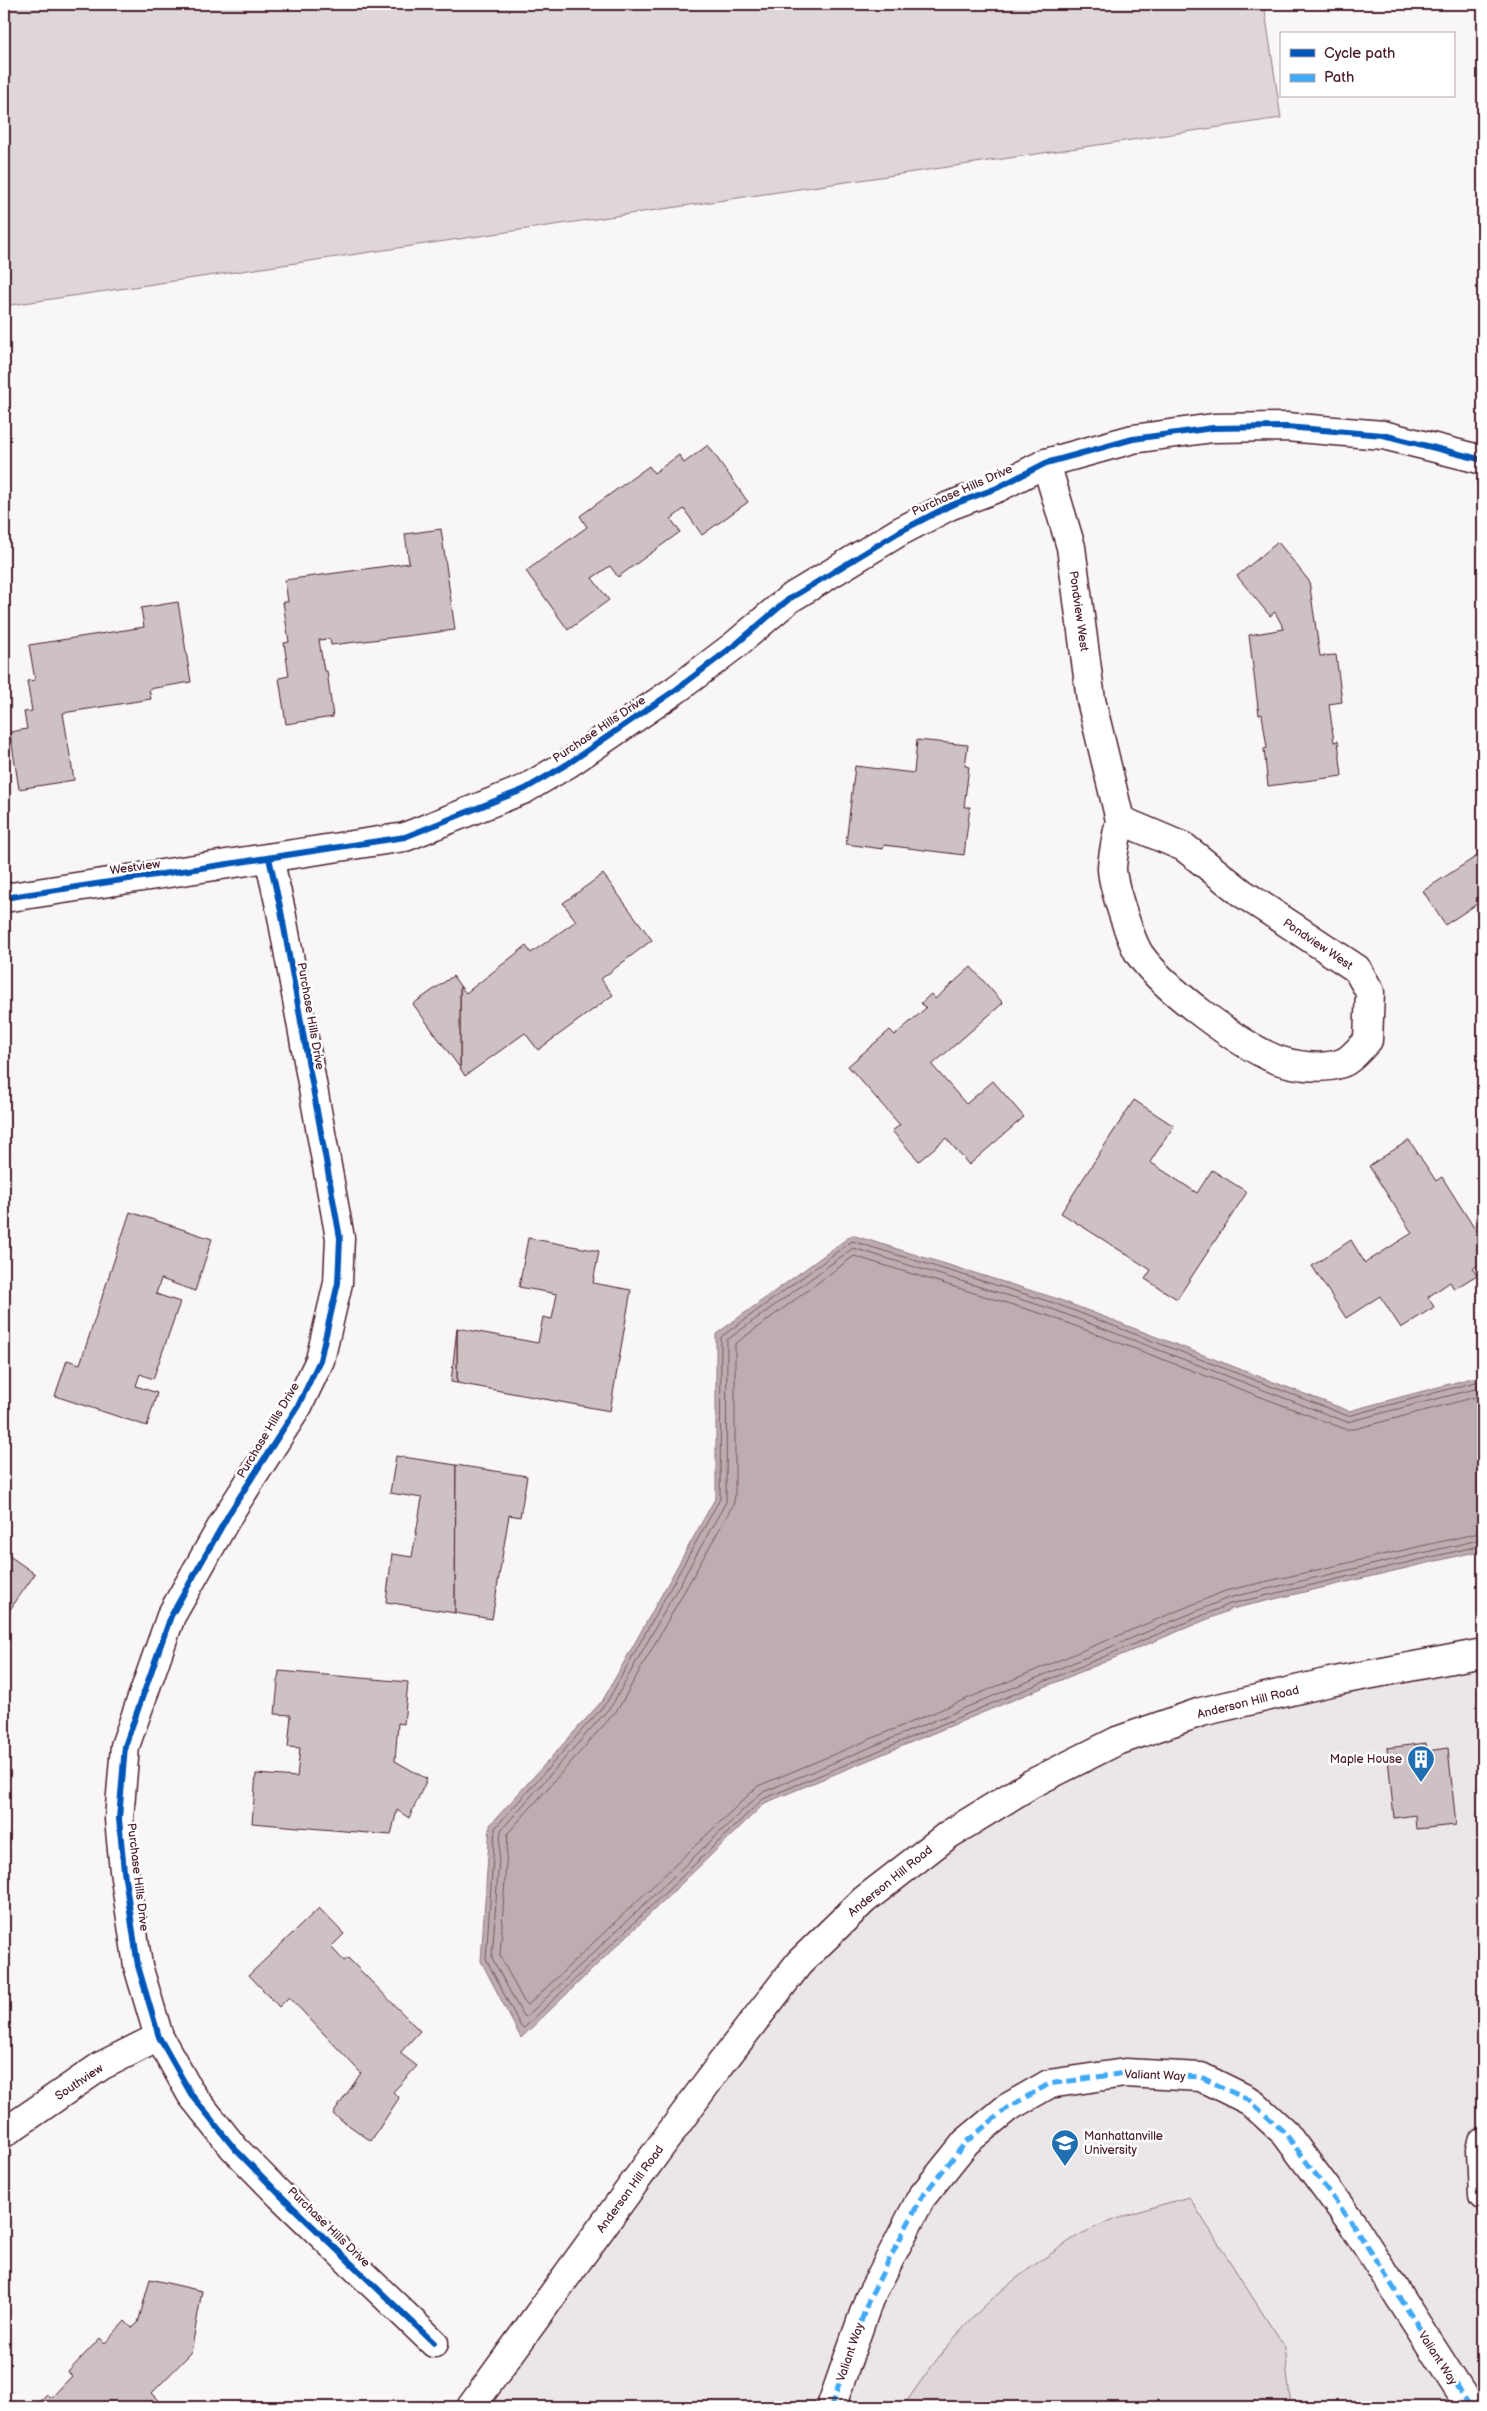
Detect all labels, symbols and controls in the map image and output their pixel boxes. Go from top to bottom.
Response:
legend [1280,32,1454,98]
text: Cycle path [1324,44,1395,63]
text: Path [1324,68,1354,87]
street label: Purchase Hills Drive [909,461,1015,519]
street label: Pondview West [1065,570,1092,653]
street label: Purchase Hills Drive [550,693,649,766]
street label: Westview [109,857,161,878]
street label: Pondview West [1280,916,1356,973]
street label: Purchase Hills Drive [294,961,327,1071]
street label: Purchase Hills Drive [234,1380,303,1481]
street label: Anderson Hill Road [1196,1683,1301,1722]
building icon: Maple House [1406,1744,1436,1783]
place label: Maple House [1330,1752,1402,1767]
street label: Purchase Hills Drive [123,1822,152,1932]
street label: Anderson Hill Road [845,1843,936,1920]
street label: Southview [52,2061,106,2104]
street label: Valiant Way [1124,2067,1186,2084]
school or university icon: Manhattanville University [1050,2128,1080,2167]
place label: Manhattanville University [1084,2129,1163,2158]
street label: Anderson Hill Road [594,2143,667,2236]
street label: Purchase Hills Drive [284,2184,373,2271]
street label: Valiant Way [833,2320,868,2384]
street label: Valiant Way [1415,2329,1461,2389]

